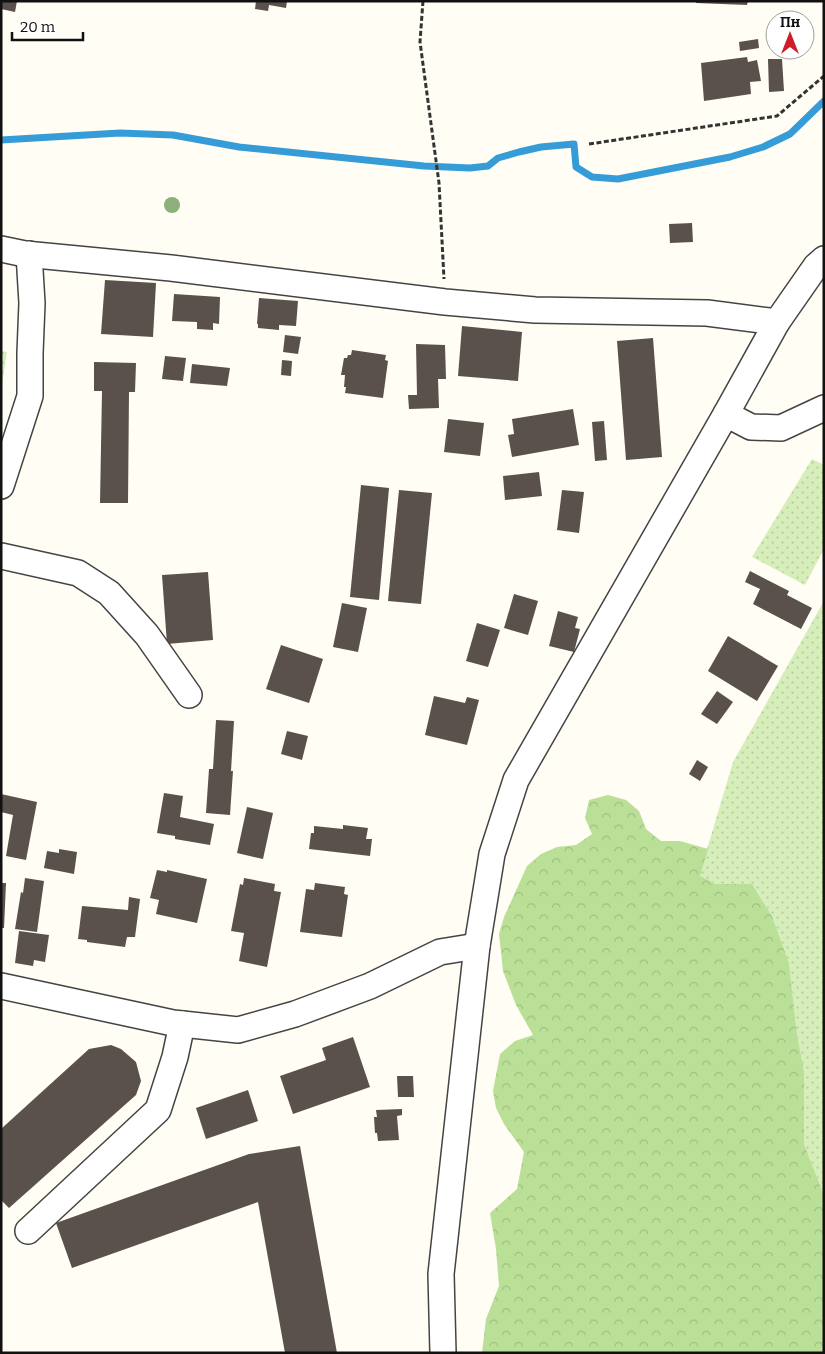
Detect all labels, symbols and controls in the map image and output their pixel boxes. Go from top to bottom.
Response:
scale bar [12,10,84,42]
north arrow [765,10,815,60]
text: Пн [780,14,800,31]
text: 20 m [20,18,56,36]

